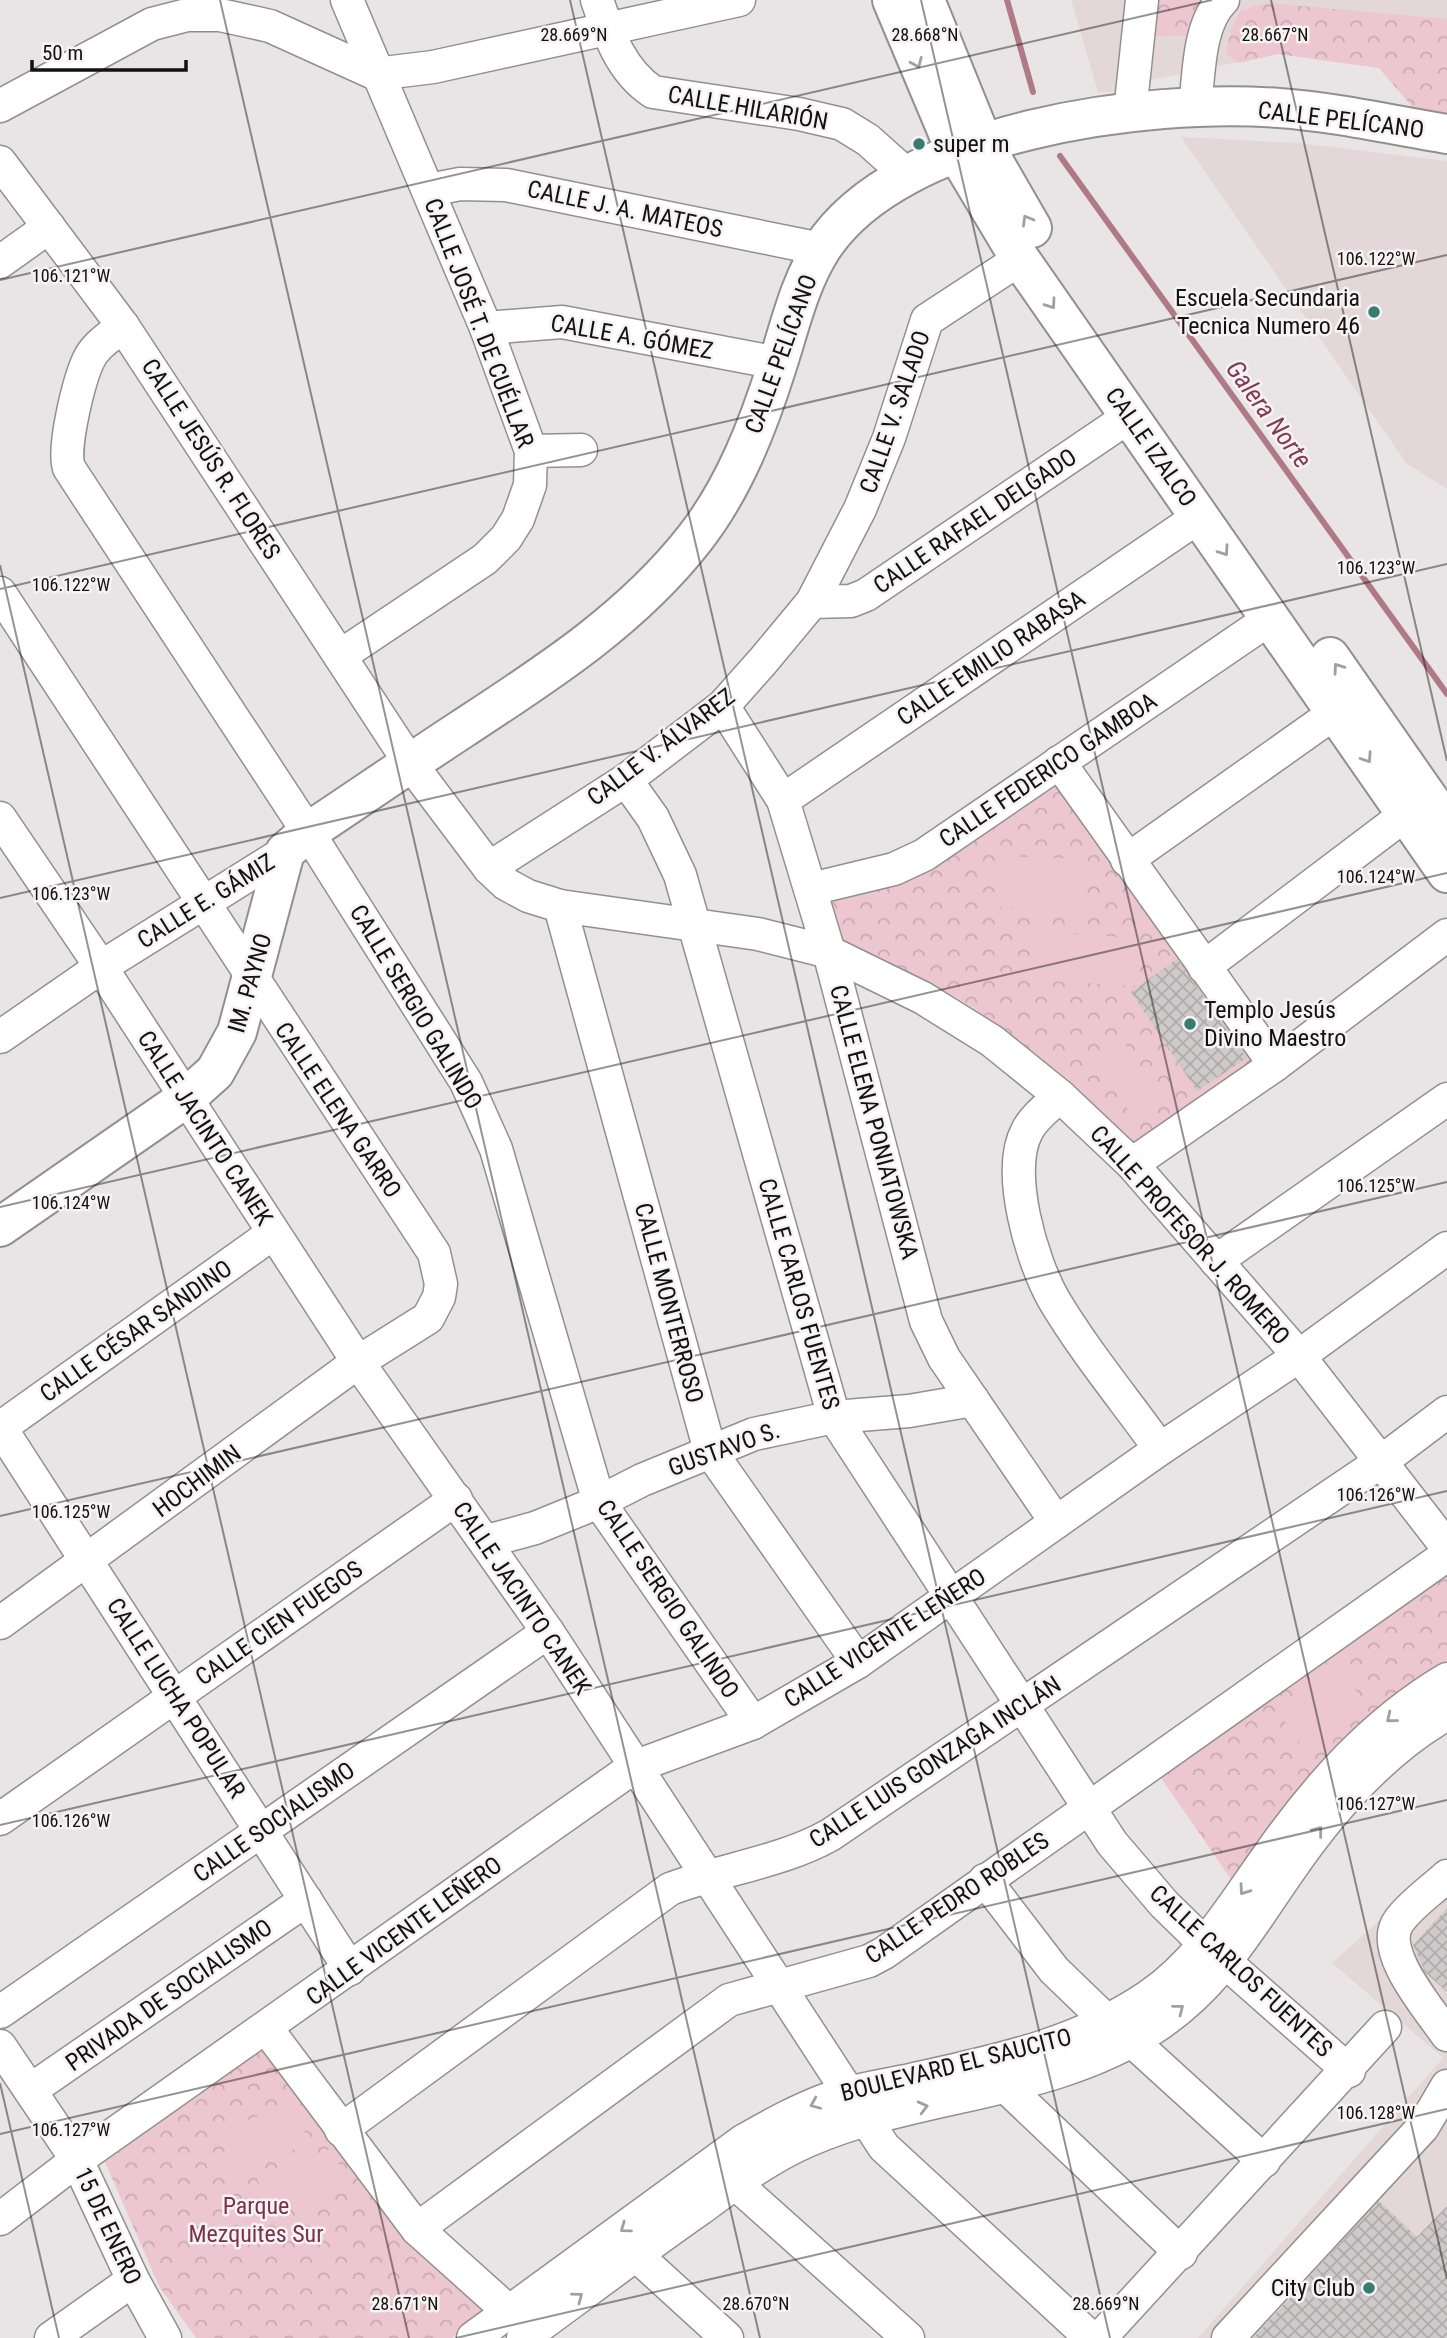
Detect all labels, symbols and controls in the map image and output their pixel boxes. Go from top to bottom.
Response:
text: 28.669°N [540,24,608,45]
text: 28.668°N [891,24,959,45]
text: 28.667°N [1241,24,1309,45]
scale bar [32,28,186,72]
text: 50 m [42,41,83,65]
one-way arrow [909,57,923,69]
street label: CALLE HILARIÓN [666,80,830,136]
street label: CALLE PELÍCANO [1256,96,1426,144]
place label: super m [933,130,1010,158]
marker: super m [911,136,927,152]
street label: CALLE J. A. MATEOS [525,175,725,243]
street label: CALLE JOSÉ T. DE CUÉLLAR [418,194,540,452]
one-way arrow [1022,214,1035,227]
text: 106.122°W [1337,248,1416,269]
text: 106.121°W [32,265,111,286]
street label: CALLE PELÍCANO [739,271,823,437]
place label: Escuela Secundaria Tecnica Numero 46 [1175,284,1360,340]
one-way arrow [1043,296,1055,309]
marker: Escuela Secundaria Tecnica Numero 46 [1366,304,1382,320]
street label: CALLE A. GÓMEZ [549,309,715,365]
street label: CALLE V. SALADO [854,327,936,497]
street label: CALLE JESÚS R. FLORES [136,353,286,565]
water label: Galera Norte [1220,354,1318,474]
street label: CALLE IZALCO [1100,382,1202,512]
street label: CALLE RAFAEL DELGADO [868,443,1082,599]
one-way arrow [1216,543,1228,556]
text: 106.123°W [1337,557,1416,578]
text: 106.122°W [32,574,111,595]
street label: CALLE EMILIO RABASA [892,585,1091,731]
one-way arrow [1334,663,1346,676]
street label: CALLE V. ÁLVAREZ [582,682,740,812]
street label: CALLE FEDERICO GAMBOA [934,687,1162,853]
one-way arrow [1358,751,1371,764]
street label: CALLE E. GÁMIZ [132,848,280,954]
text: 106.124°W [1337,866,1416,887]
text: 106.123°W [32,883,111,904]
street label: CALLE SERGIO GALINDO [344,900,488,1114]
street label: IM. PAYNO [222,930,278,1036]
street label: CALLE ELENA PONIATOWSKA [824,982,924,1262]
place label: Templo Jesús Divino Maestro [1204,996,1346,1052]
marker: Templo Jesús Divino Maestro [1182,1016,1198,1032]
street label: CALLE ELENA GARRO [269,1017,407,1203]
street label: CALLE JACINTO CANEK [132,1025,278,1231]
street label: CALLE PROFESOR J. ROMERO [1084,1120,1296,1350]
street label: CALLE CARLOS FUENTES [753,1175,845,1413]
text: 106.125°W [1337,1175,1416,1196]
text: 106.124°W [32,1192,111,1213]
street label: CALLE MONTERROSO [629,1200,709,1406]
street label: CALLE CÉSAR SANDINO [35,1254,237,1408]
street label: GUSTAVO S. [664,1416,784,1482]
street label: HOCHIMIN [148,1439,246,1523]
text: 106.126°W [1337,1484,1416,1505]
street label: CALLE SERGIO GALINDO [591,1494,745,1704]
street label: CALLE JACINTO CANEK [447,1496,597,1700]
text: 106.125°W [32,1501,111,1522]
street label: CALLE CIEN FUEGOS [190,1555,368,1691]
street label: CALLE VICENTE LEÑERO [779,1562,991,1714]
street label: CALLE LUCHA POPULAR [101,1593,251,1803]
street label: CALLE LUIS GONZAGA INCLÁN [804,1670,1066,1854]
one-way arrow [1387,1710,1400,1722]
street label: CALLE SOCIALISMO [188,1756,360,1888]
text: 106.127°W [1337,1793,1416,1814]
text: 106.126°W [32,1810,111,1831]
street label: CALLE PEDRO ROBLES [860,1826,1054,1970]
one-way arrow [1310,1826,1323,1839]
street label: CALLE VICENTE LEÑERO [301,1851,507,2011]
street label: CALLE CARLOS FUENTES [1144,1879,1338,2063]
one-way arrow [1240,1882,1252,1895]
street label: PRIVADA DE SOCIALISMO [60,1913,278,2077]
one-way arrow [1171,2005,1184,2018]
street label: BOULEVARD EL SAUCITO [838,2023,1074,2107]
one-way arrow [810,2096,822,2110]
one-way arrow [917,2101,929,2115]
text: 106.128°W [1337,2102,1416,2123]
text: 106.127°W [32,2119,111,2140]
street label: 15 DE ENERO [69,2163,147,2289]
park label: Parque Mezquites Sur [188,2192,324,2248]
one-way arrow [620,2219,633,2232]
place label: City Club [1271,2274,1355,2302]
marker: City Club [1361,2280,1377,2296]
text: 28.671°N [371,2293,439,2314]
one-way arrow [570,2293,583,2306]
text: 28.670°N [722,2293,790,2314]
text: 28.669°N [1072,2293,1140,2314]

